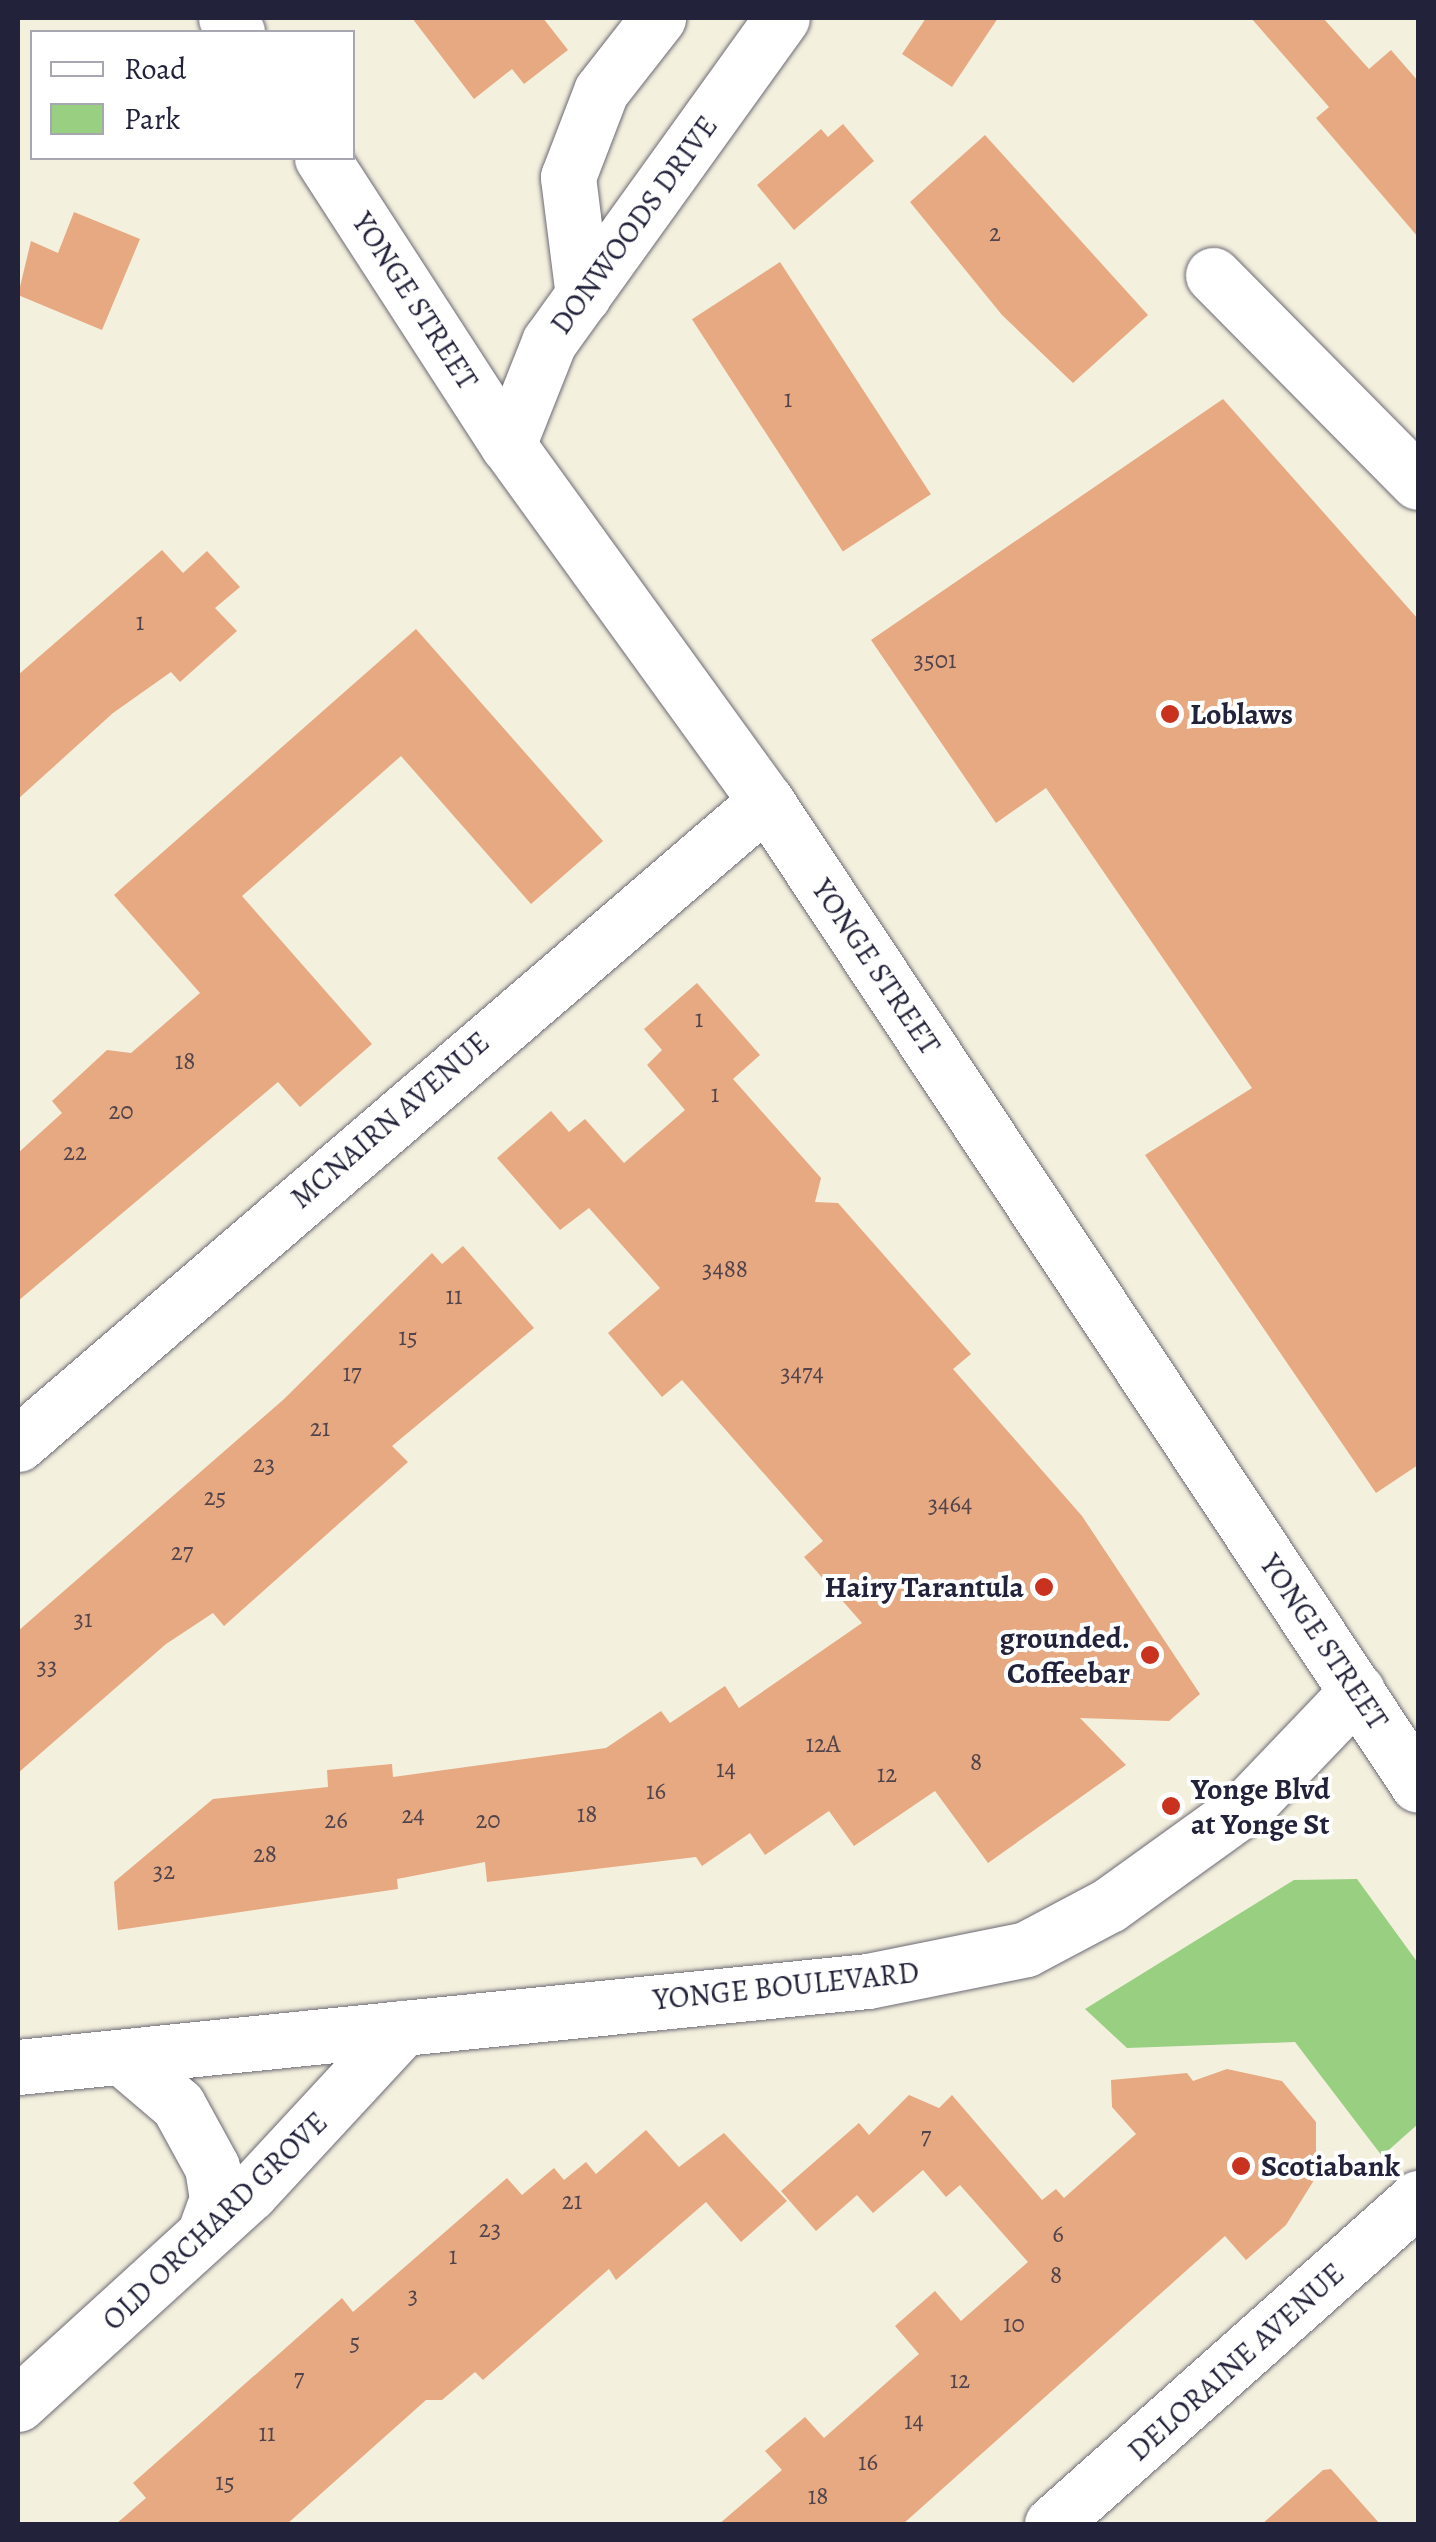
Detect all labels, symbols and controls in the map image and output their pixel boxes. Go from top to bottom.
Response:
legend [30,30,355,160]
text: Road [124,49,186,89]
text: Park [124,99,180,139]
street label: DONWOODS DRIVE [543,109,725,341]
street label: YONGE STREET [344,206,486,396]
house number: 2 [989,218,1001,248]
house number: 1 [784,384,792,414]
house number: 1 [136,607,144,637]
house number: 3501 [913,645,957,675]
place label: Loblaws [1190,696,1293,732]
marker: Loblaws [1159,703,1181,725]
street label: YONGE STREET [804,872,948,1062]
house number: 1 [695,1004,703,1034]
street label: MCNAIRN AVENUE [283,1024,497,1216]
house number: 18 [175,1046,195,1076]
house number: 1 [711,1079,719,1109]
house number: 20 [108,1096,134,1126]
house number: 22 [63,1137,87,1167]
house number: 3488 [702,1254,748,1284]
house number: 11 [445,1281,463,1311]
house number: 15 [398,1322,418,1352]
house number: 17 [342,1358,362,1388]
house number: 3474 [780,1358,824,1388]
house number: 21 [310,1413,330,1443]
house number: 23 [253,1449,275,1479]
house number: 25 [204,1482,226,1512]
house number: 3464 [928,1489,972,1519]
house number: 27 [171,1537,193,1567]
street label: YONGE STREET [1252,1547,1396,1737]
place label: Hairy Tarantula [824,1569,1024,1605]
marker: Hairy Tarantula [1033,1576,1055,1598]
house number: 31 [74,1604,92,1634]
place label: grounded. Coffeebar [1000,1620,1130,1690]
marker: grounded. Coffeebar [1139,1644,1161,1666]
house number: 33 [37,1651,57,1681]
house number: 12A [805,1729,841,1759]
house number: 8 [970,1747,982,1777]
house number: 14 [716,1754,736,1784]
house number: 12 [877,1759,897,1789]
place label: Yonge Blvd at Yonge St [1191,1771,1330,1842]
house number: 16 [646,1776,666,1806]
marker: Yonge Blvd at Yonge St [1160,1795,1182,1817]
house number: 18 [577,1799,597,1829]
house number: 24 [401,1800,425,1830]
house number: 26 [324,1805,348,1835]
house number: 20 [475,1805,501,1835]
house number: 28 [253,1839,277,1869]
house number: 32 [153,1856,175,1886]
street label: YONGE BOULEVARD [651,1954,921,2018]
street label: OLD ORCHARD GROVE [95,2104,335,2338]
house number: 7 [921,2121,931,2151]
place label: Scotiabank [1261,2148,1400,2184]
marker: Scotiabank [1230,2155,1252,2177]
house number: 21 [562,2186,582,2216]
house number: 23 [479,2214,501,2244]
house number: 6 [1052,2219,1064,2249]
house number: 1 [449,2241,457,2271]
street label: DELORAINE AVENUE [1120,2255,1352,2469]
house number: 8 [1050,2260,1062,2290]
house number: 3 [408,2280,418,2310]
house number: 10 [1003,2309,1025,2339]
house number: 5 [350,2327,360,2357]
house number: 7 [294,2363,304,2393]
house number: 12 [950,2365,970,2395]
house number: 14 [904,2406,924,2436]
house number: 11 [258,2418,276,2448]
house number: 16 [858,2447,878,2477]
house number: 15 [215,2467,235,2497]
house number: 18 [808,2481,828,2511]

